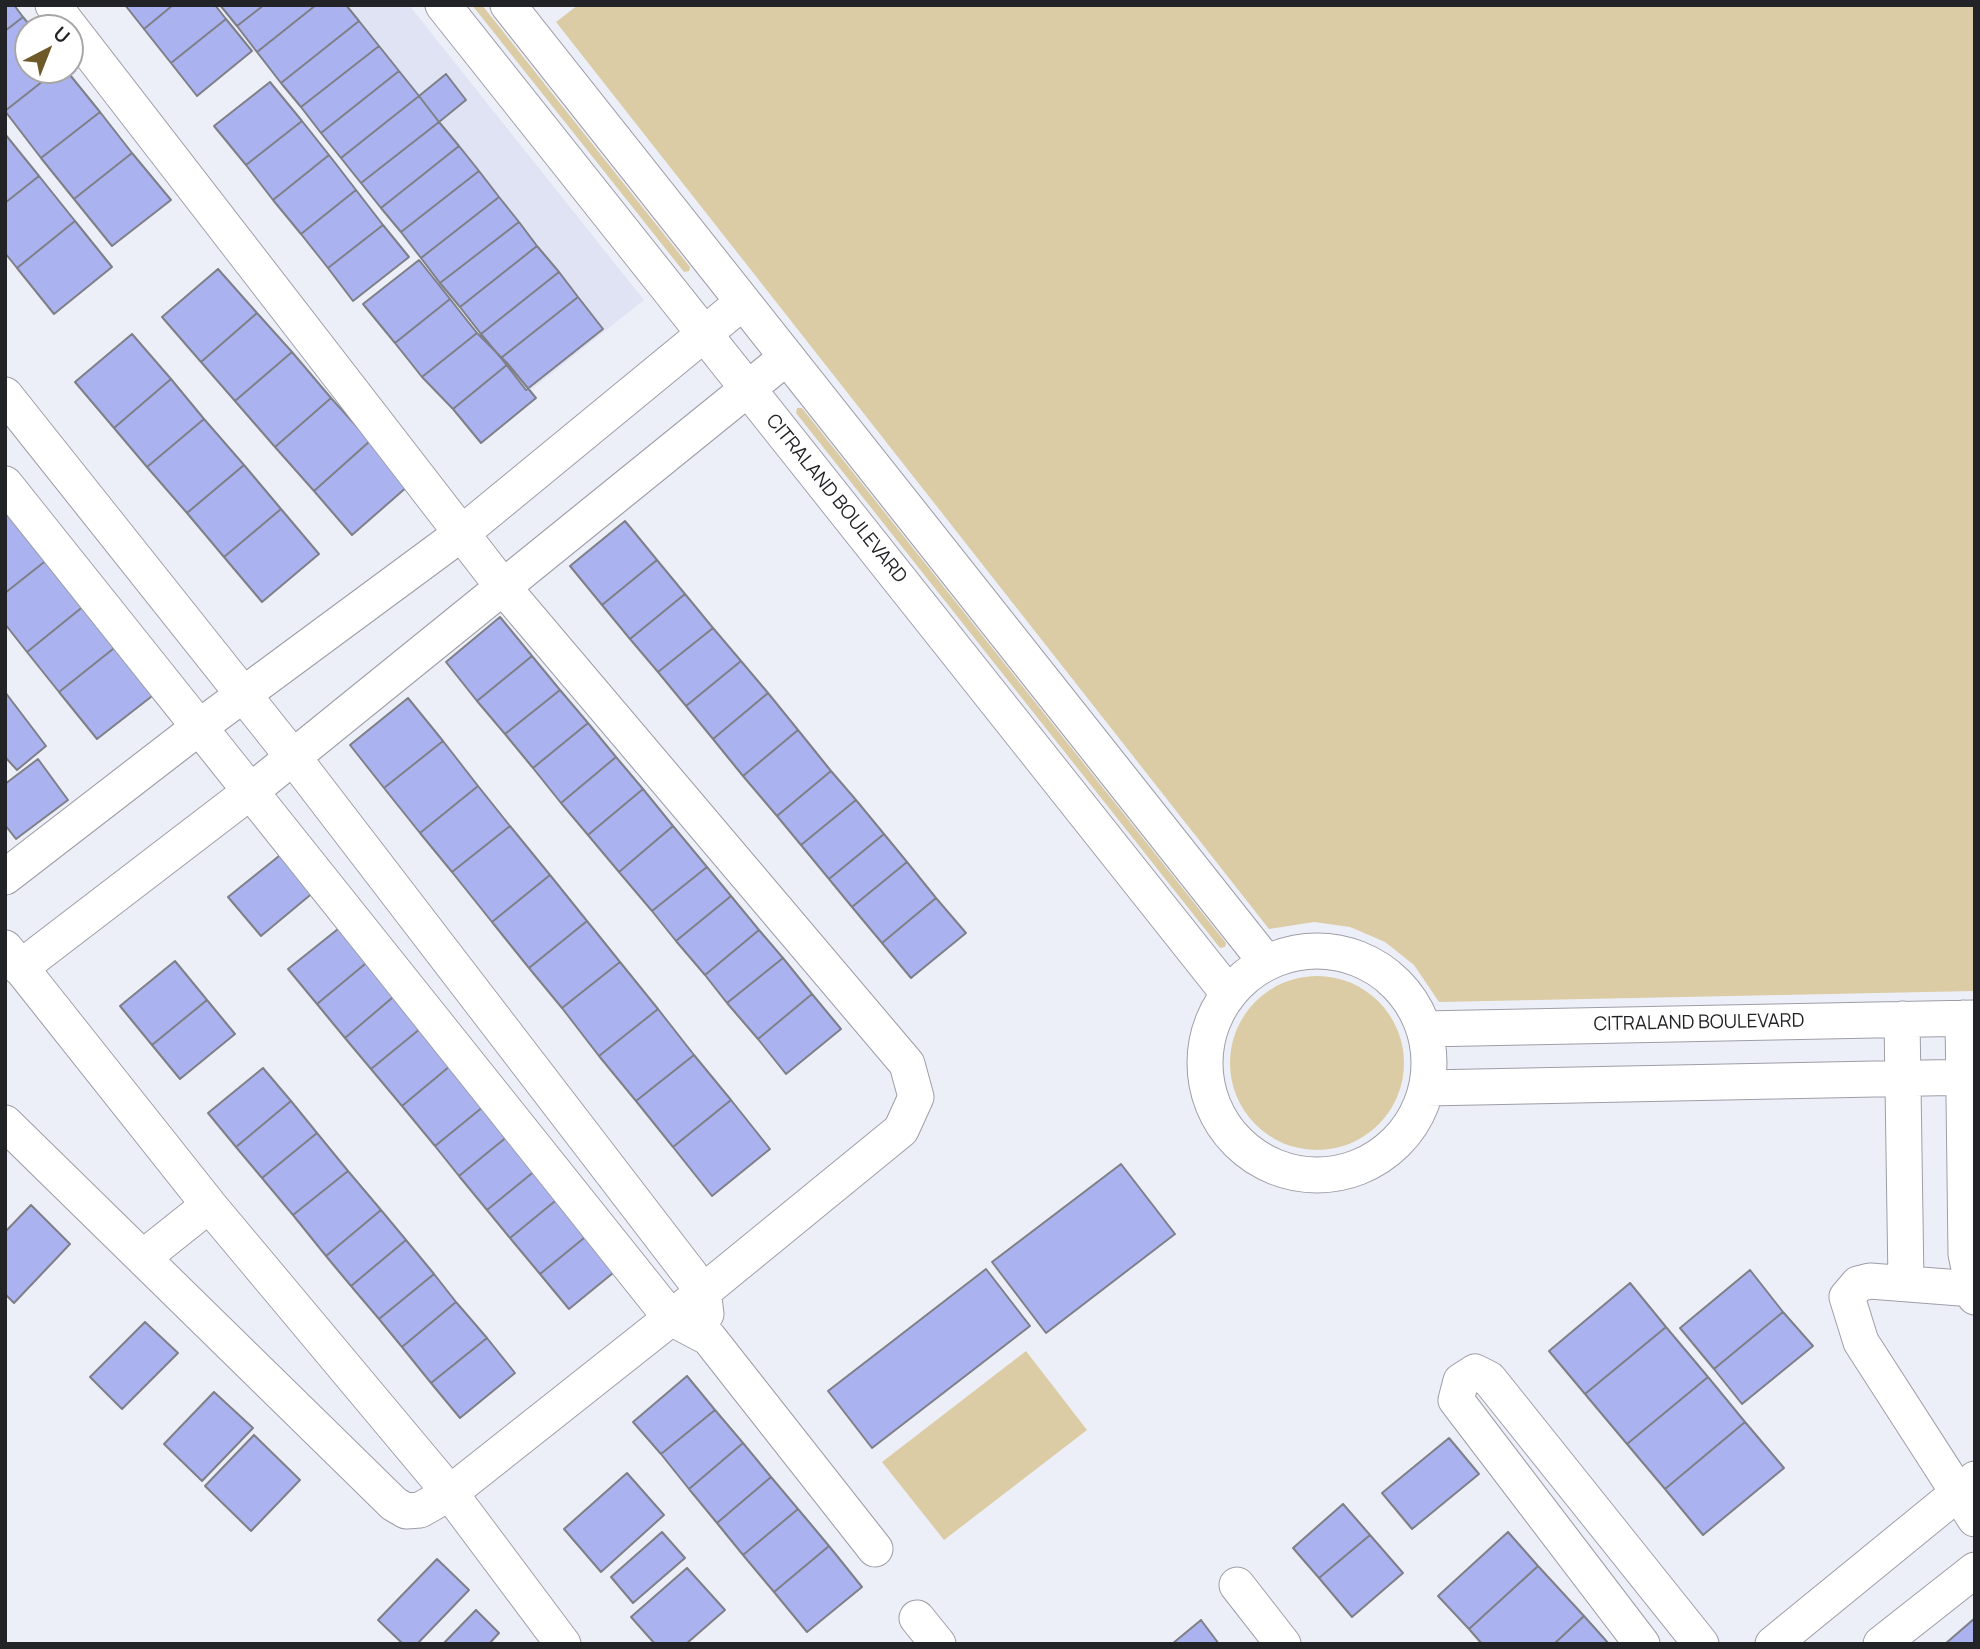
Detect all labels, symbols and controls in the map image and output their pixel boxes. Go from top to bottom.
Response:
north arrow [14,14,84,84]
text: U [48,21,75,49]
street label: CITRALAND BOULEVARD [761,410,911,588]
street label: CITRALAND BOULEVARD [1593,1010,1805,1036]

